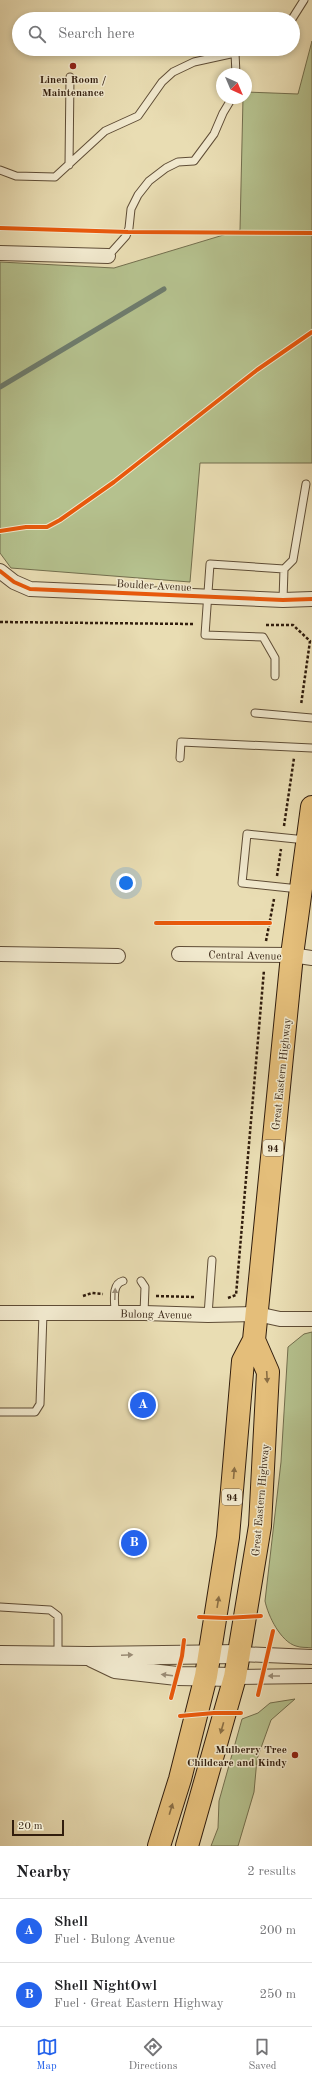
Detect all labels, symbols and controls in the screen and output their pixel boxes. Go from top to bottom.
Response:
search box [12,12,300,56]
icon: search [26,23,48,45]
text: Search here [58,27,135,42]
marker: Linen Room / Maintenance [68,61,78,71]
north arrow [216,68,252,104]
place label: Linen Room / Maintenance [39,75,107,99]
street label: Boulder Avenue [116,579,192,594]
your location [116,873,136,893]
street label: Central Avenue [208,950,282,963]
street label: Great Eastern Highway [271,1017,294,1131]
road number: 94 [263,1140,283,1156]
one-way arrow [112,1287,118,1300]
street label: Bulong Avenue [120,1309,192,1322]
one-way arrow [264,1371,271,1383]
pin: A [130,1390,156,1420]
street label: Great Eastern Highway [251,1443,272,1557]
one-way arrow [231,1467,237,1479]
road number: 94 [222,1489,242,1505]
pin: B [121,1528,147,1558]
one-way arrow [215,1596,221,1608]
one-way arrow [121,1652,134,1658]
one-way arrow [161,1672,173,1678]
one-way arrow [267,1673,280,1679]
one-way arrow [219,1722,225,1734]
place label: Mulberry Tree Childcare and Kindy [187,1745,287,1769]
marker: Mulberry Tree Childcare and Kindy [290,1750,300,1760]
one-way arrow [168,1802,174,1814]
scale bar [12,1818,64,1837]
text: 20 m [18,1821,43,1832]
text: Nearby [16,1864,71,1881]
text: 2 results [247,1865,296,1878]
text: Shell [54,1915,88,1930]
text: A [24,1924,34,1937]
text: 200 m [259,1924,296,1937]
text: Fuel · Bulong Avenue [54,1933,175,1946]
text: Shell NightOwl [54,1979,157,1994]
text: B [24,1988,34,2001]
text: 250 m [259,1988,296,2001]
text: Fuel · Great Eastern Highway [54,1997,224,2010]
tab: Map [36,2036,58,2074]
tab: Directions [129,2036,177,2074]
tab: Saved [248,2036,276,2074]

